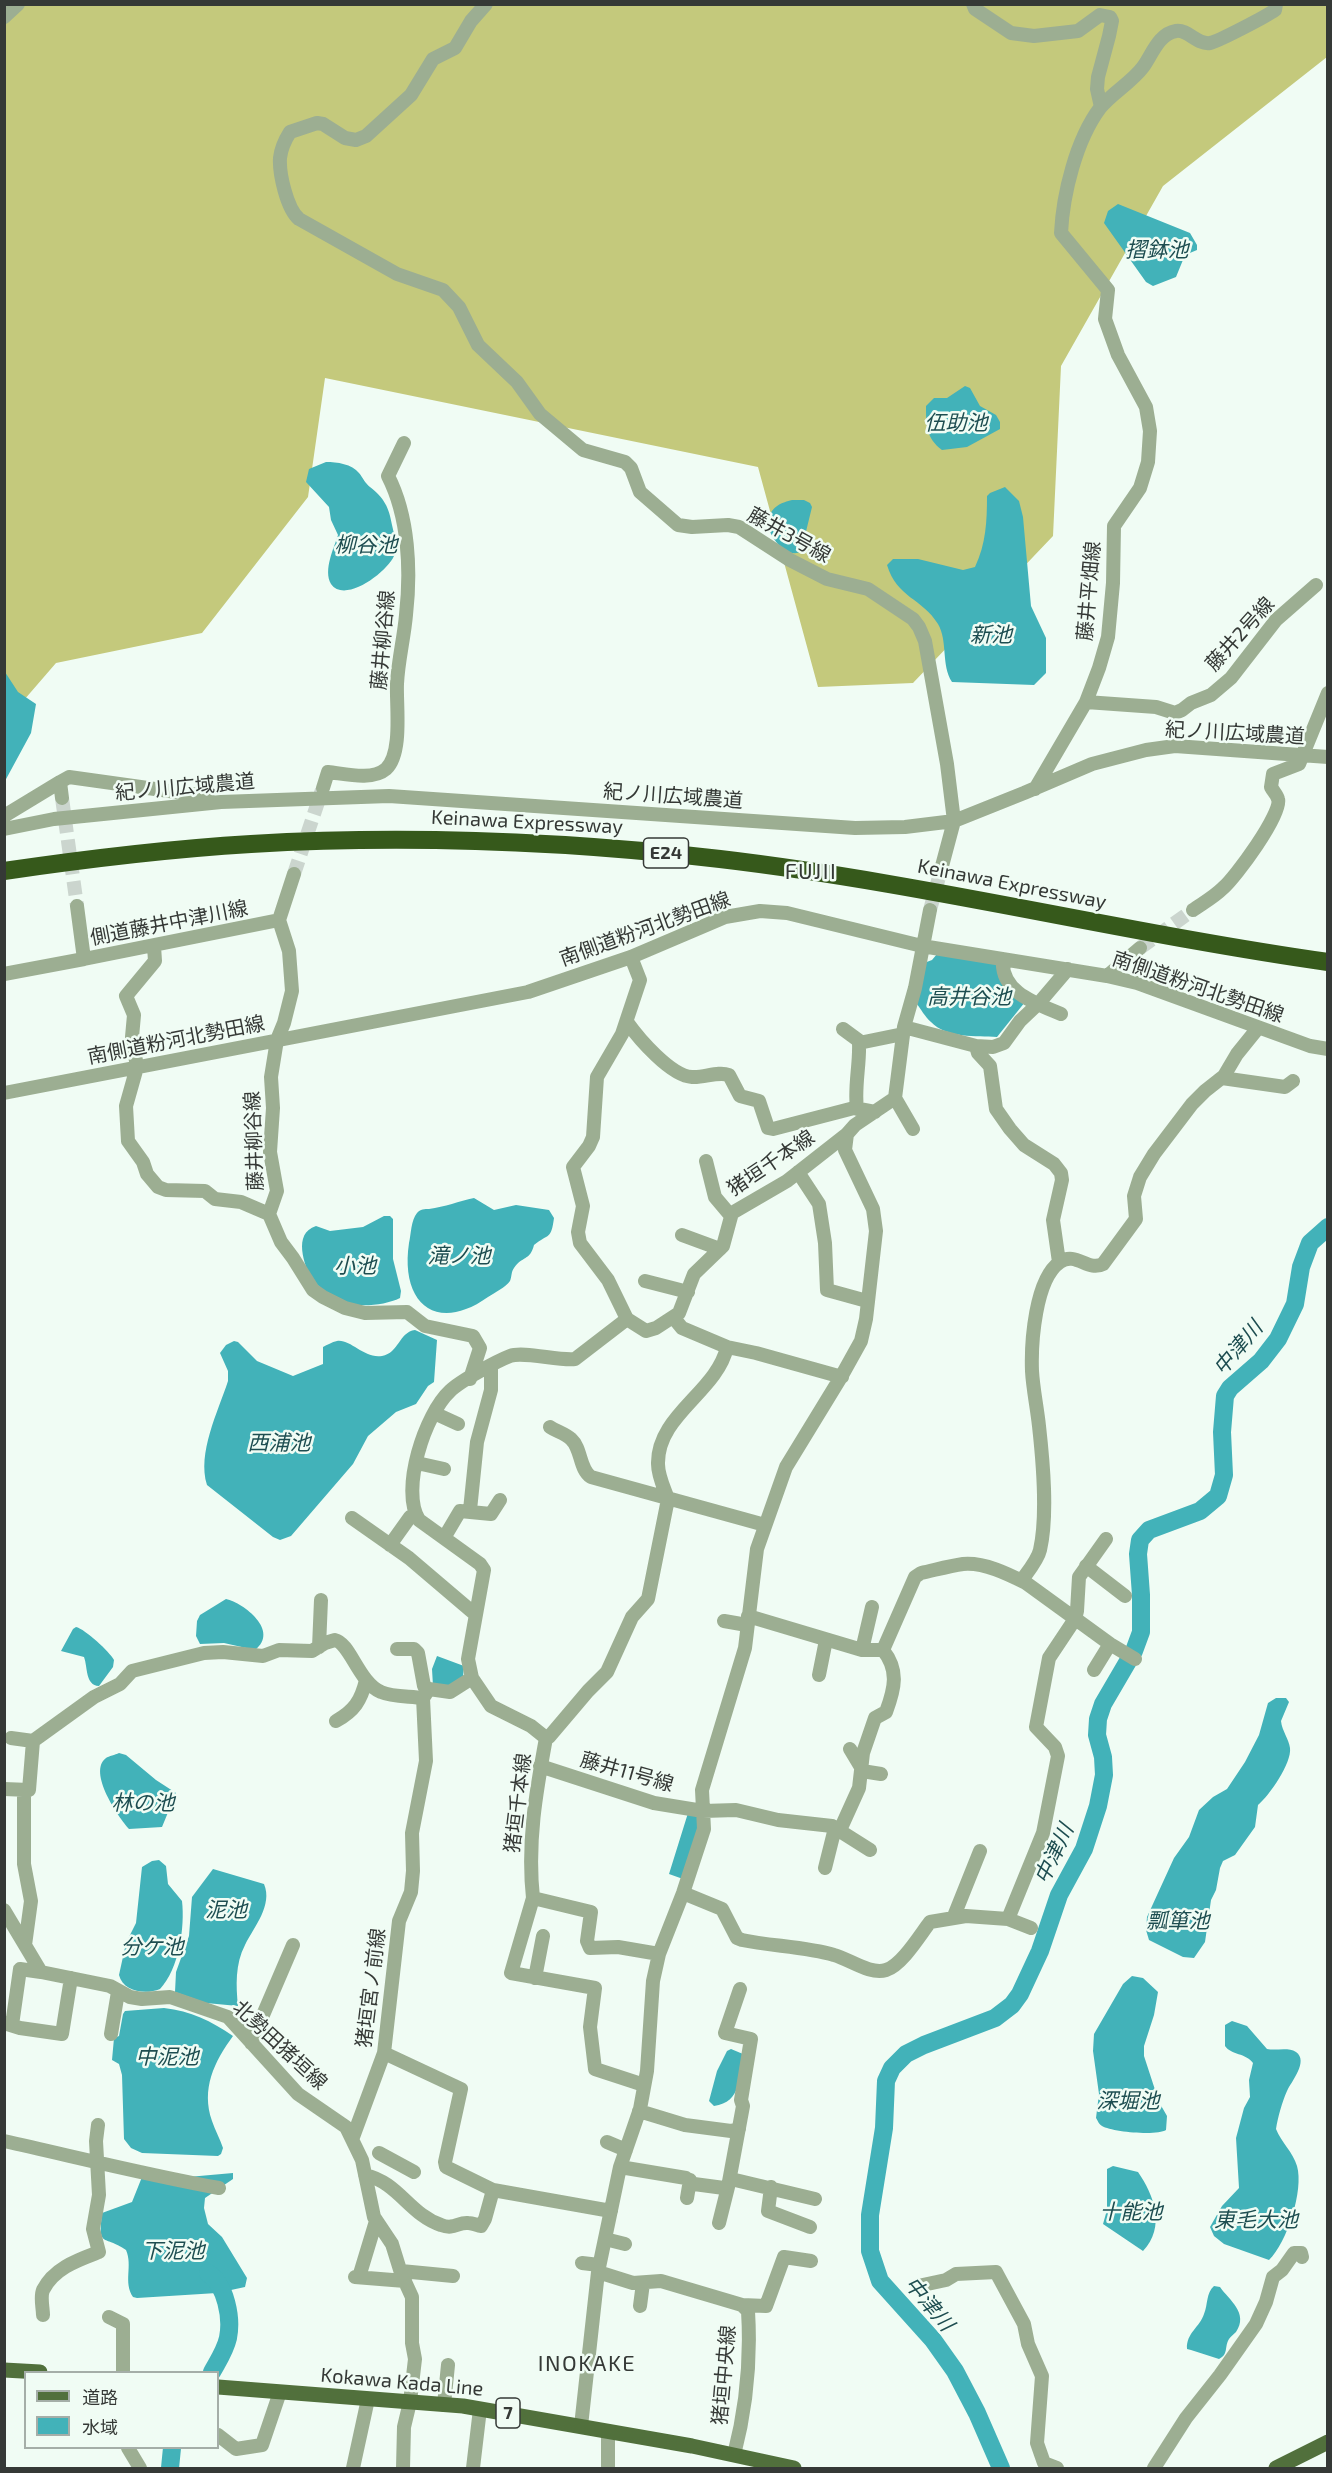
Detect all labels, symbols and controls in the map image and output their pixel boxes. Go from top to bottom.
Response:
water label: 摺鉢池 [1126,237,1188,263]
water label: 伍助池 [925,410,987,436]
street label: 藤井3号線 [743,502,835,568]
water label: 柳谷池 [335,532,397,558]
street label: 藤井平畑線 [1073,540,1105,642]
street label: 藤井柳谷線 [367,589,399,691]
street label: 藤井2号線 [1201,592,1279,676]
water label: 新池 [970,622,1012,648]
street label: 紀ノ川広域農道 [1164,717,1306,749]
street label: 紀ノ川広域農道 [114,769,256,805]
street label: 紀ノ川広域農道 [602,779,744,813]
street label: Keinawa Expressway [431,805,623,839]
road number: E24 [644,838,688,868]
street label: Keinawa Expressway [916,854,1108,914]
district label: FUJII [785,859,837,885]
street label: 南側道粉河北勢田線 [556,887,734,971]
street label: 側道藤井中津川線 [88,896,250,950]
street label: 南側道粉河北勢田線 [1109,946,1287,1028]
water label: 高井谷池 [927,984,1011,1010]
street label: 南側道粉河北勢田線 [85,1011,267,1069]
street label: 藤井柳谷線 [240,1091,268,1191]
street label: 猪垣千本線 [723,1125,819,1201]
water label: 滝ノ池 [428,1243,490,1269]
water label: 小池 [334,1253,376,1279]
water label: 中津川 [1208,1316,1268,1380]
water label: 西浦池 [248,1430,310,1456]
street label: 藤井11号線 [578,1747,676,1797]
street label: 猪垣千本線 [500,1752,536,1854]
water label: 林の池 [112,1790,174,1816]
water label: 中津川 [1029,1820,1079,1888]
water label: 泥池 [205,1897,247,1923]
water label: 瓢箪池 [1147,1908,1209,1934]
street label: 猪垣宮ノ前線 [352,1927,390,2049]
water label: 分ケ池 [121,1934,183,1960]
street label: 北勢田猪垣線 [228,1995,332,2095]
water label: 中泥池 [136,2044,198,2070]
water label: 深堀池 [1097,2088,1159,2114]
water label: 十能池 [1100,2199,1162,2225]
water label: 東毛大池 [1214,2207,1298,2233]
water label: 下泥池 [142,2238,204,2264]
water label: 中津川 [899,2272,959,2336]
street label: 猪垣中央線 [708,2324,740,2426]
district label: INOKAKE [538,2351,636,2377]
street label: Kokawa Kada Line [320,2363,484,2401]
legend [24,2371,219,2449]
text: 道路 [82,2386,118,2408]
road number: 7 [496,2398,520,2428]
text: 水域 [82,2416,118,2438]

